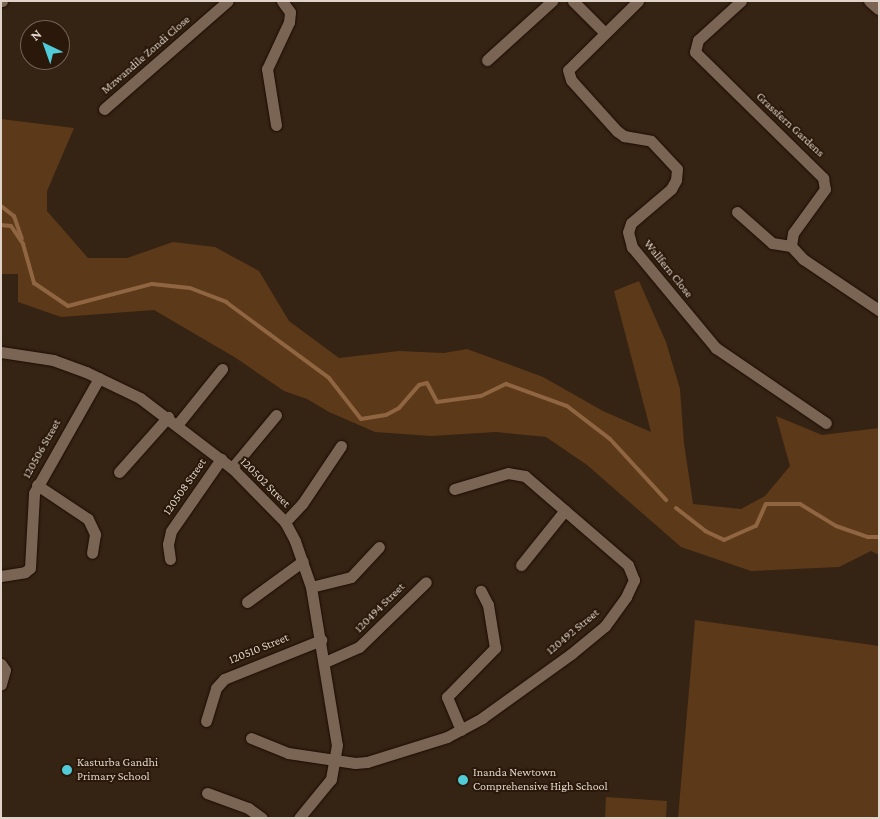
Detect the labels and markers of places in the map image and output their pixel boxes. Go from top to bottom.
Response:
place label: Kasturba Gandhi Primary School [77,756,158,784]
marker: Kasturba Gandhi Primary School [61,764,73,776]
place label: Inanda Newtown Comprehensive High School [473,766,608,794]
marker: Inanda Newtown Comprehensive High School [457,774,469,786]

